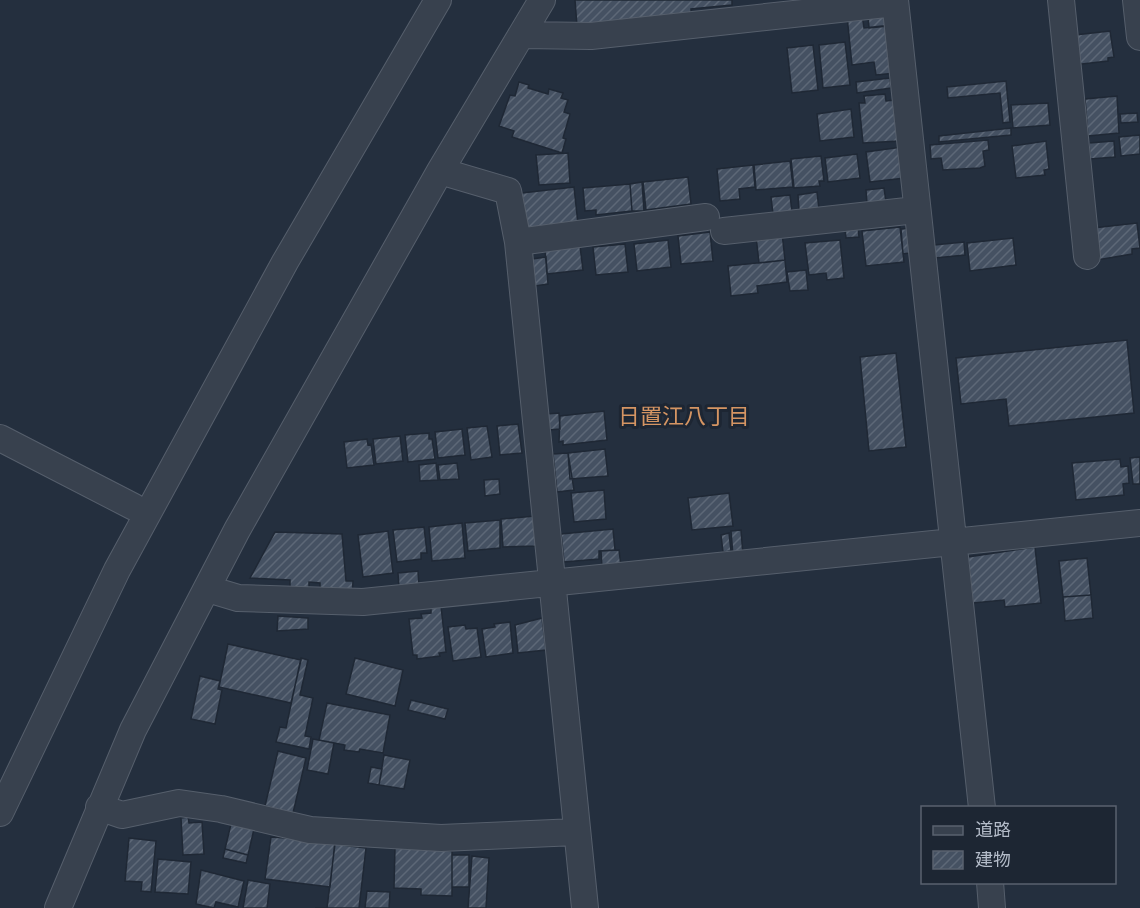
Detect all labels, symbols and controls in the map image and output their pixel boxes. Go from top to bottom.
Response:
district label: 日置江八丁目 [618,404,750,431]
legend [921,806,1116,884]
text: 道路 [975,820,1011,841]
text: 建物 [975,850,1011,871]

